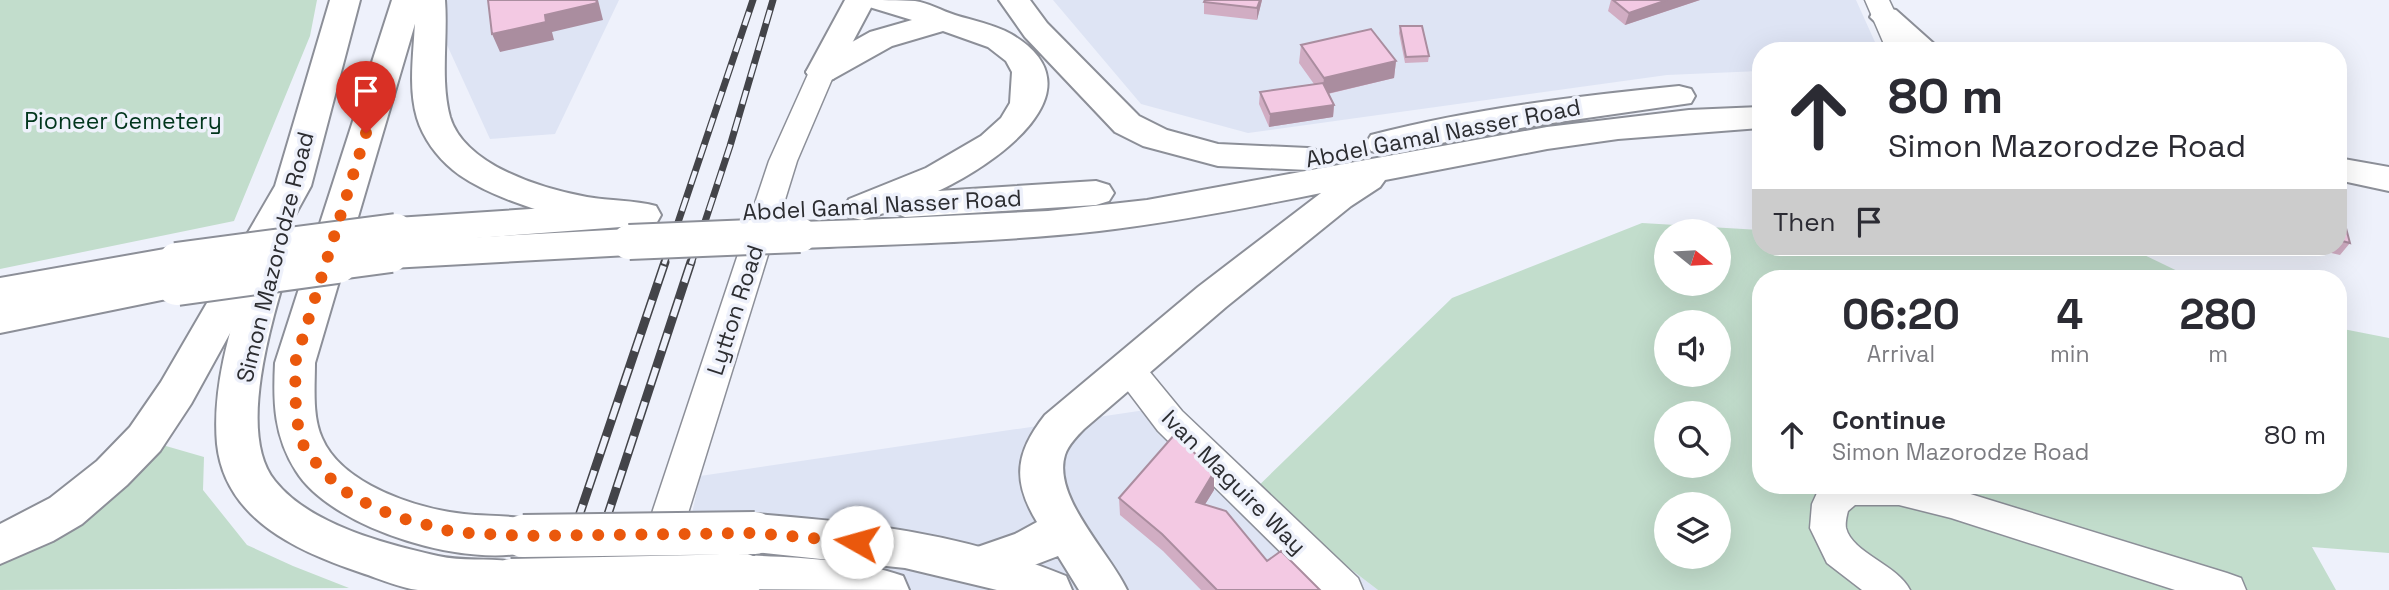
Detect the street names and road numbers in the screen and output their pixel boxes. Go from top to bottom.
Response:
street label: Abdel Gamal Nasser Road [1303,92,1583,174]
street label: Simon Mazorodze Road [229,128,321,386]
street label: Abdel Gamal Nasser Road [742,183,1022,227]
street label: Lytton Road [700,241,770,379]
street label: Ivan Maguire Way [1155,403,1313,561]

